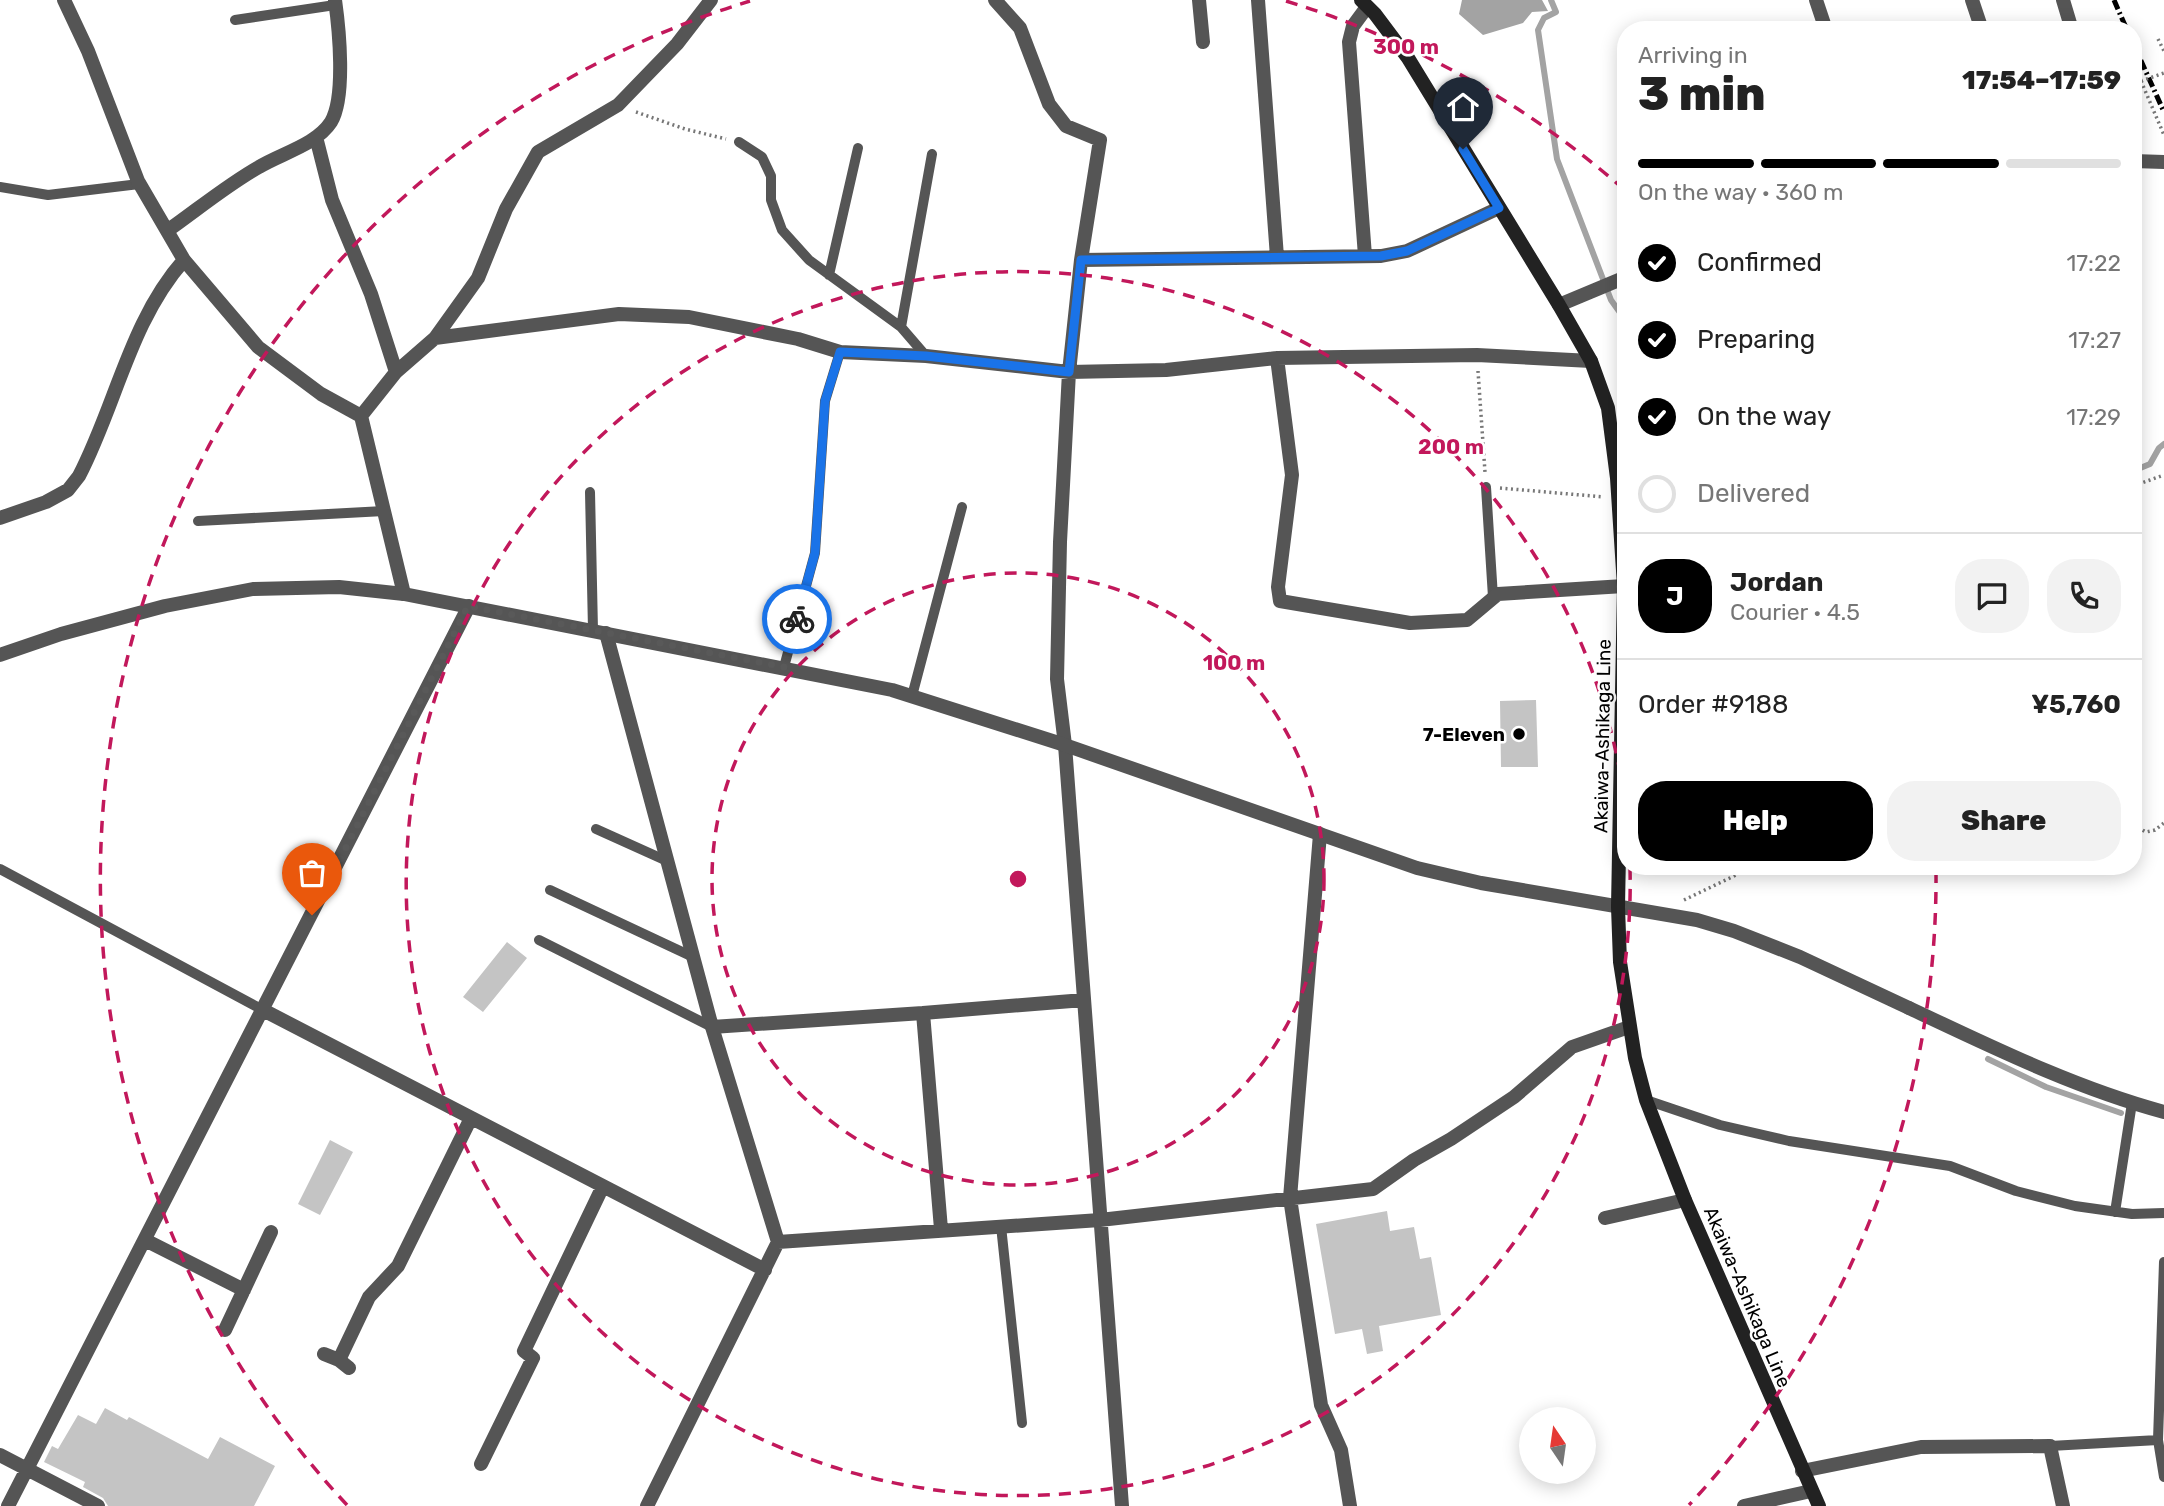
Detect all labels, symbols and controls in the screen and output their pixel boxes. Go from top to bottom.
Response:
text: 300 m [1373,34,1439,59]
text: Arriving in [1638,41,1748,69]
text: 17:54–17:59 [1962,65,2121,96]
text: 3 min [1638,67,1766,122]
pin [1433,77,1493,149]
icon: home [1444,88,1482,126]
text: On the way · 360 m [1638,178,1844,206]
icon: check [1638,244,1676,282]
text: Confirmed [1697,247,1822,278]
text: 17:22 [2066,249,2121,277]
icon: check [1638,321,1676,359]
text: Preparing [1697,324,1815,355]
text: 17:27 [2068,326,2121,354]
icon: check [1638,398,1676,436]
text: On the way [1697,401,1831,432]
text: 17:29 [2066,403,2121,431]
text: 200 m [1418,434,1484,459]
text: Delivered [1697,478,1810,509]
button: chat [1955,559,2029,633]
button: phone [2047,559,2121,633]
text: Jordan [1730,567,1823,598]
text: J [1666,581,1684,612]
courier [762,584,832,654]
text: Courier · 4.5 [1730,598,1860,626]
icon: bike [778,600,816,638]
street label: Akaiwa-Ashikaga Line [1589,639,1616,833]
text: 100 m [1203,650,1265,675]
text: Order #9188 [1638,689,1789,720]
text: ¥5,760 [2031,689,2121,720]
place label: 7-Eleven [1423,723,1505,746]
marker: 7-Eleven [1511,726,1527,742]
button: Help [1638,781,1873,861]
button: Share [1887,781,2121,861]
pin [282,843,342,915]
icon: bag [293,854,331,892]
centre of rings [1006,867,1030,891]
street label: Akaiwa-Ashikaga Line [1699,1203,1796,1391]
north arrow [1519,1407,1596,1484]
map controls [1519,1407,1596,1484]

